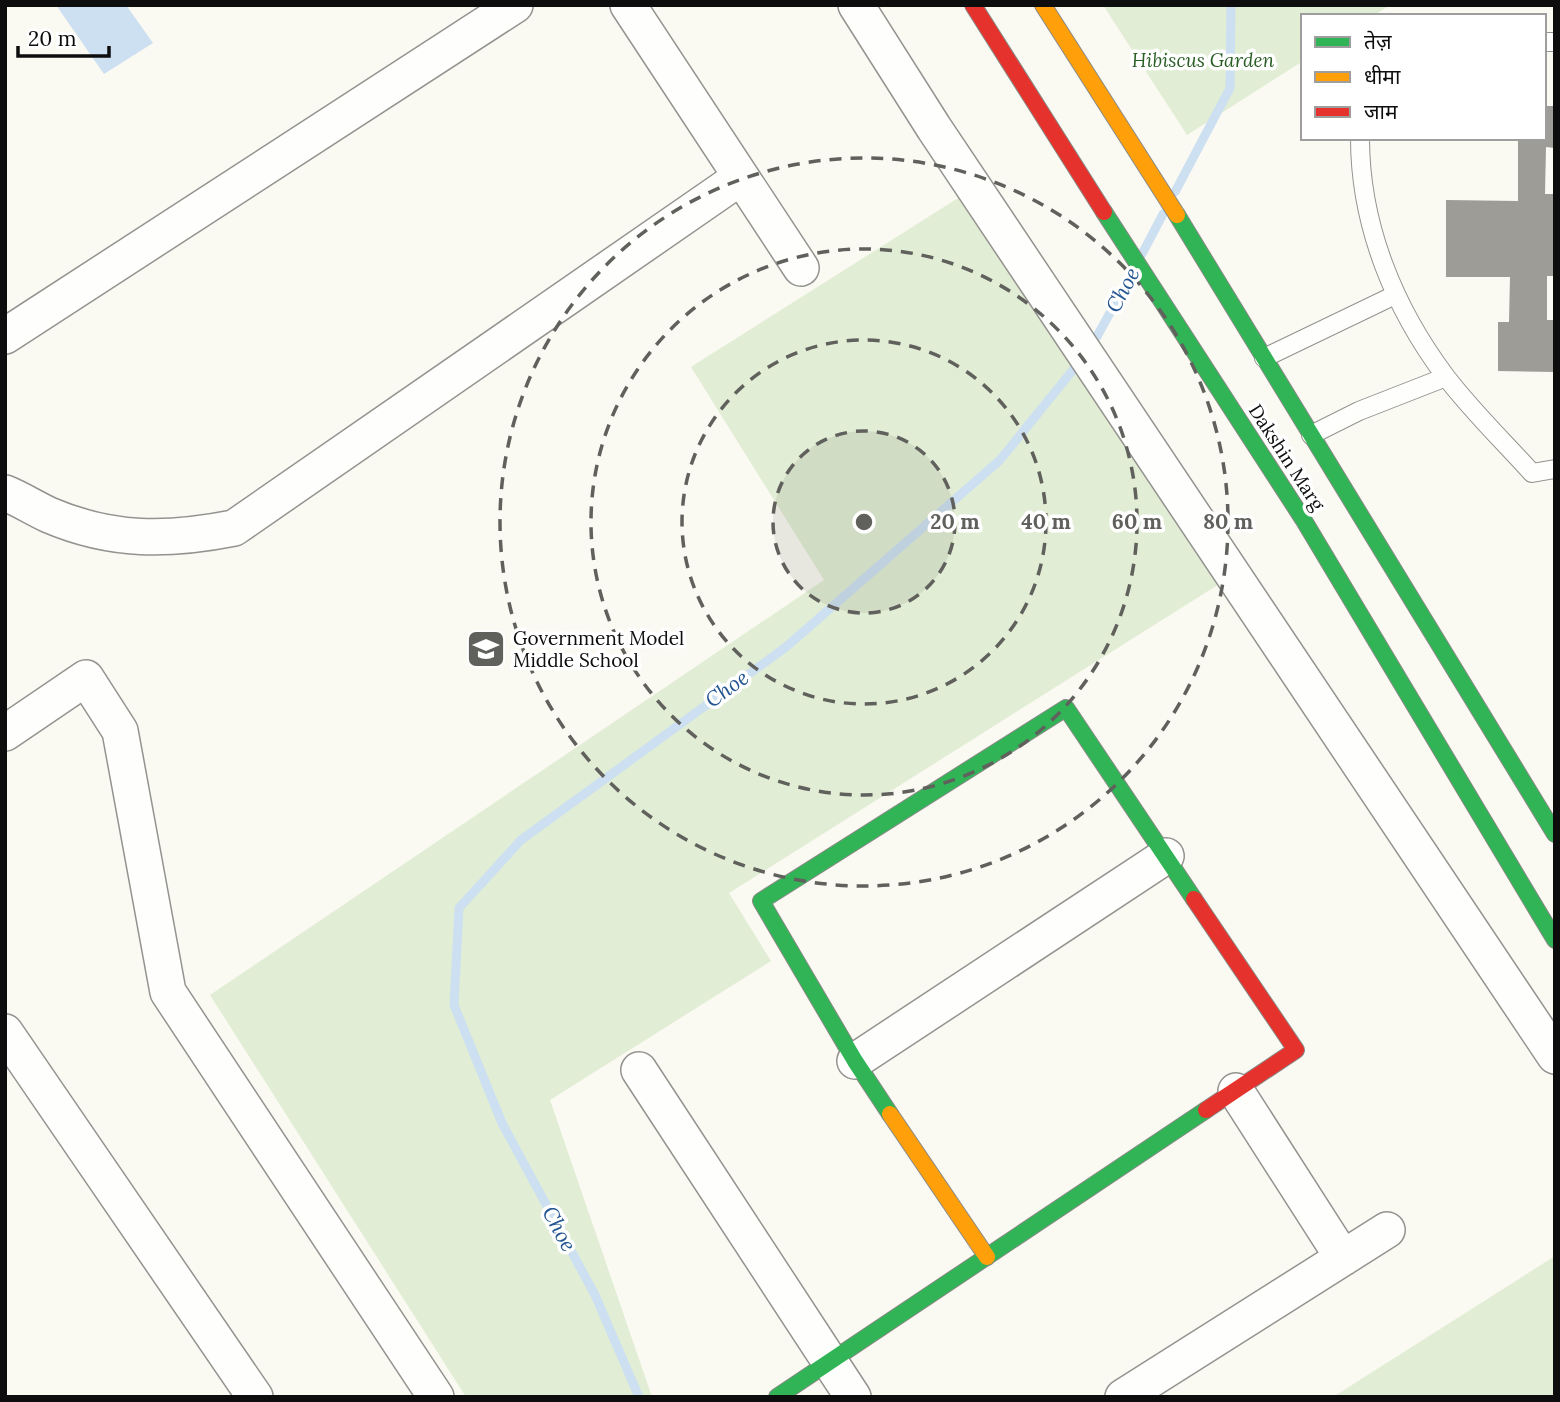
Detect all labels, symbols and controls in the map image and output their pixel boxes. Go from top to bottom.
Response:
scale bar [18,14,108,58]
legend [1301,14,1546,140]
text: 20 m [28,25,77,52]
text: तेज़ [1364,28,1392,55]
park label: Hibiscus Garden [1132,48,1275,72]
text: धीमा [1364,63,1401,90]
text: जाम [1364,98,1398,125]
water label: Choe [1100,263,1146,317]
street label: Dakshin Marg [1244,399,1331,515]
text: 20 m [930,508,980,535]
text: 40 m [1021,508,1071,535]
text: 60 m [1112,508,1162,535]
text: 80 m [1203,508,1253,535]
centre of rings [852,510,876,534]
place label: Government Model Middle School [513,626,684,672]
school or university icon: Government Model Middle School [465,628,507,670]
water label: Choe [700,664,754,713]
water label: Choe [536,1202,582,1256]

